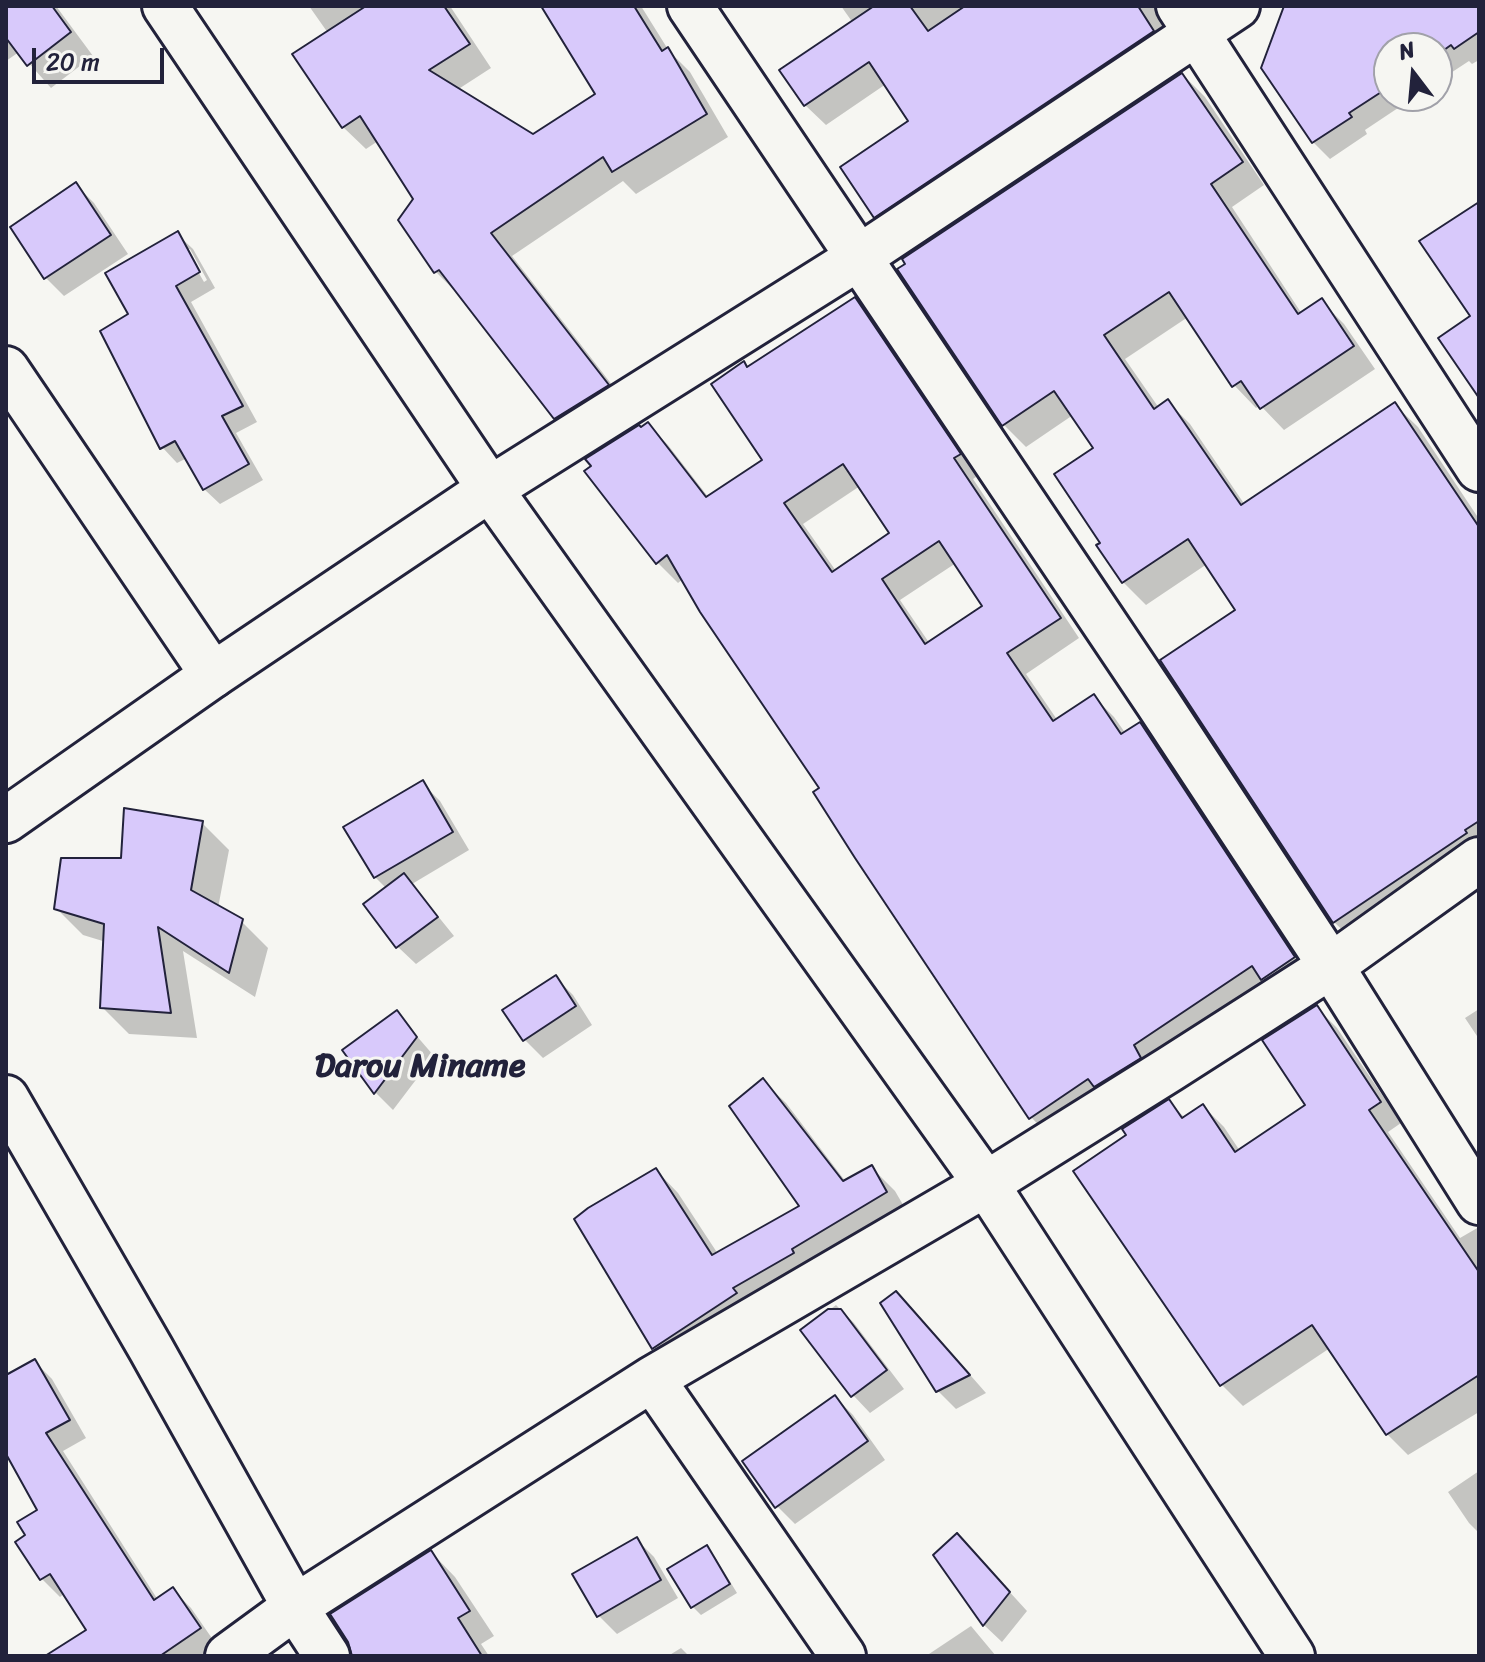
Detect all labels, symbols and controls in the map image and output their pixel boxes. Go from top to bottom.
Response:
text: N [1394,30,1420,71]
scale bar [36,32,168,82]
north arrow [1373,32,1453,112]
text: 20 m [46,41,100,83]
district label: Darou Miname [315,1047,525,1087]

